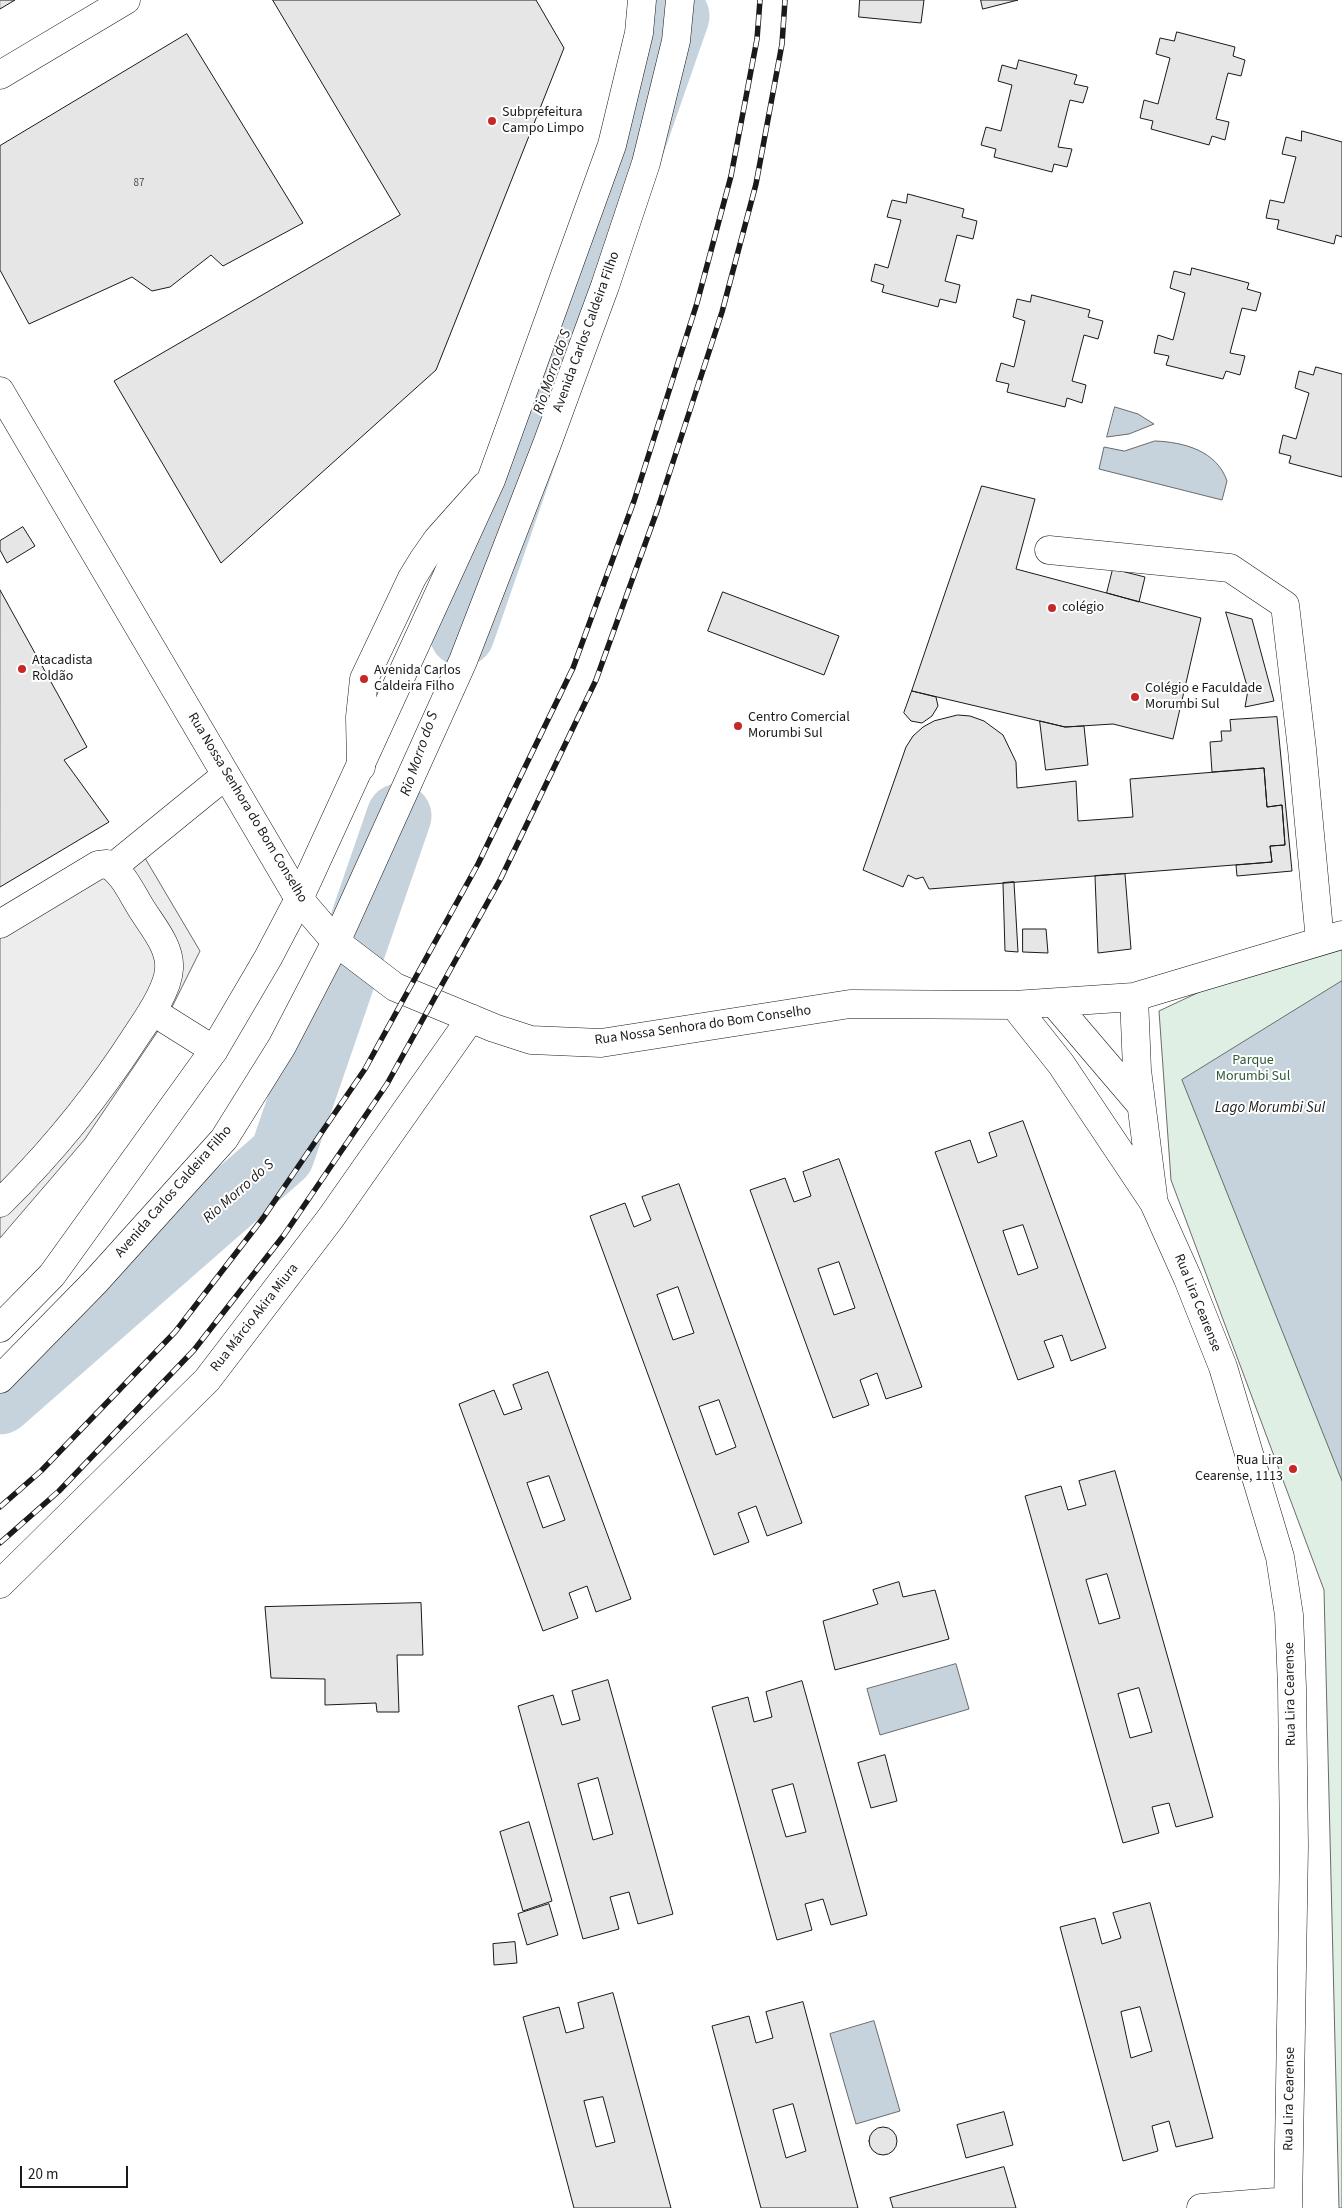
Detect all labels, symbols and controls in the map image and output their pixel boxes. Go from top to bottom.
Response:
place label: Subprefeitura Campo Limpo [502,105,584,138]
marker: Subprefeitura Campo Limpo [486,115,498,127]
house number: 87 [134,177,144,191]
street label: Avenida Carlos Caldeira Filho [550,249,624,415]
water label: Rio Morro do S [530,327,576,417]
place label: colégio [1062,600,1104,616]
marker: colégio [1046,602,1058,614]
place label: Atacadista Roldão [32,653,92,686]
marker: Atacadista Roldão [16,663,28,675]
place label: Avenida Carlos Caldeira Filho [374,663,461,696]
marker: Avenida Carlos Caldeira Filho [358,673,370,685]
place label: Colégio e Faculdade Morumbi Sul [1145,681,1262,714]
marker: Colégio e Faculdade Morumbi Sul [1129,691,1141,703]
water label: Rio Morro do S [397,709,443,799]
street label: Rua Nossa Senhora do Bom Conselho [184,710,310,906]
place label: Centro Comercial Morumbi Sul [748,710,850,742]
marker: Centro Comercial Morumbi Sul [732,720,744,732]
street label: Rua Nossa Senhora do Bom Conselho [594,1002,812,1050]
park label: Parque Morumbi Sul [1216,1053,1290,1086]
water label: Lago Morumbi Sul [1215,1100,1325,1118]
street label: Avenida Carlos Caldeira Filho [112,1122,236,1262]
water label: Rio Morro do S [200,1156,278,1228]
street label: Rua Lira Cearense [1170,1252,1224,1354]
street label: Rua Márcio Akira Miura [208,1261,302,1375]
place label: Rua Lira Cearense, 1113 [1195,1453,1283,1485]
marker: Rua Lira Cearense, 1113 [1287,1463,1299,1475]
street label: Rua Lira Cearense [1282,1642,1300,1746]
street label: Rua Lira Cearense [1281,2047,1299,2151]
scale bar [22,2156,130,2188]
text: 20 m [28,2164,58,2185]

